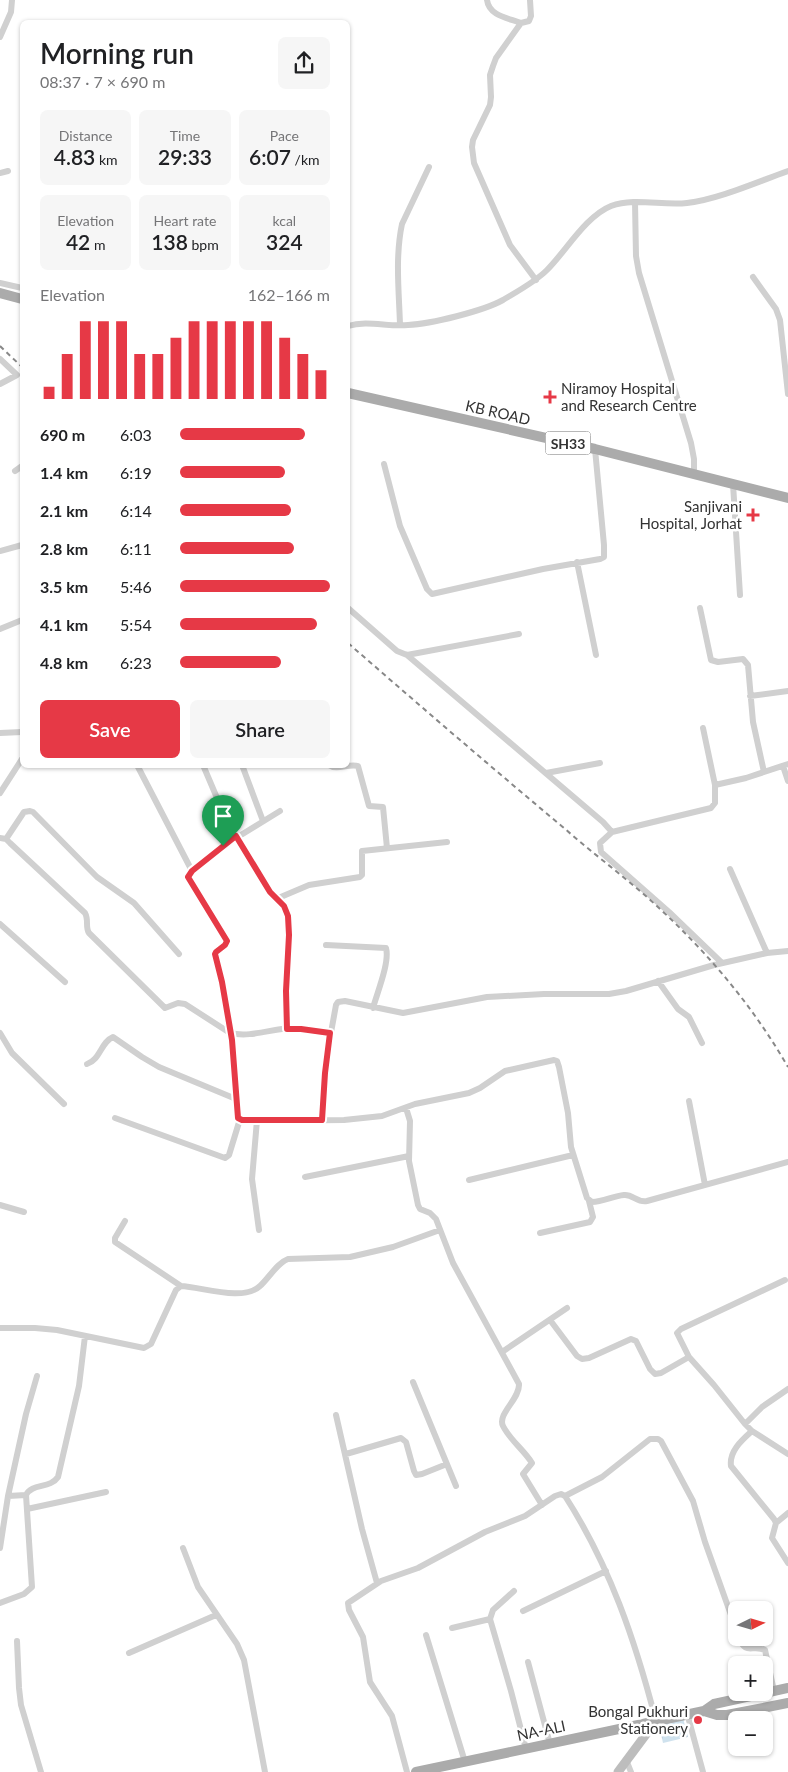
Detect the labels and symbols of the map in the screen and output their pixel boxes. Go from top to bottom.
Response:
place label: Niramoy Hospital and Research Centre [561,379,697,414]
marker: Niramoy Hospital and Research Centre [543,390,557,404]
street label: KB ROAD [464,396,532,428]
road number: SH33 [546,432,590,454]
place label: Sanjivani Hospital, Jorhat [639,497,743,532]
marker: Sanjivani Hospital, Jorhat [746,508,760,522]
pin [202,795,244,846]
north arrow [728,1601,772,1646]
place label: Bongal Pukhuri Stationery [588,1702,688,1737]
marker: Bongal Pukhuri Stationery [692,1714,704,1726]
street label: NA-ALI [515,1716,567,1744]

